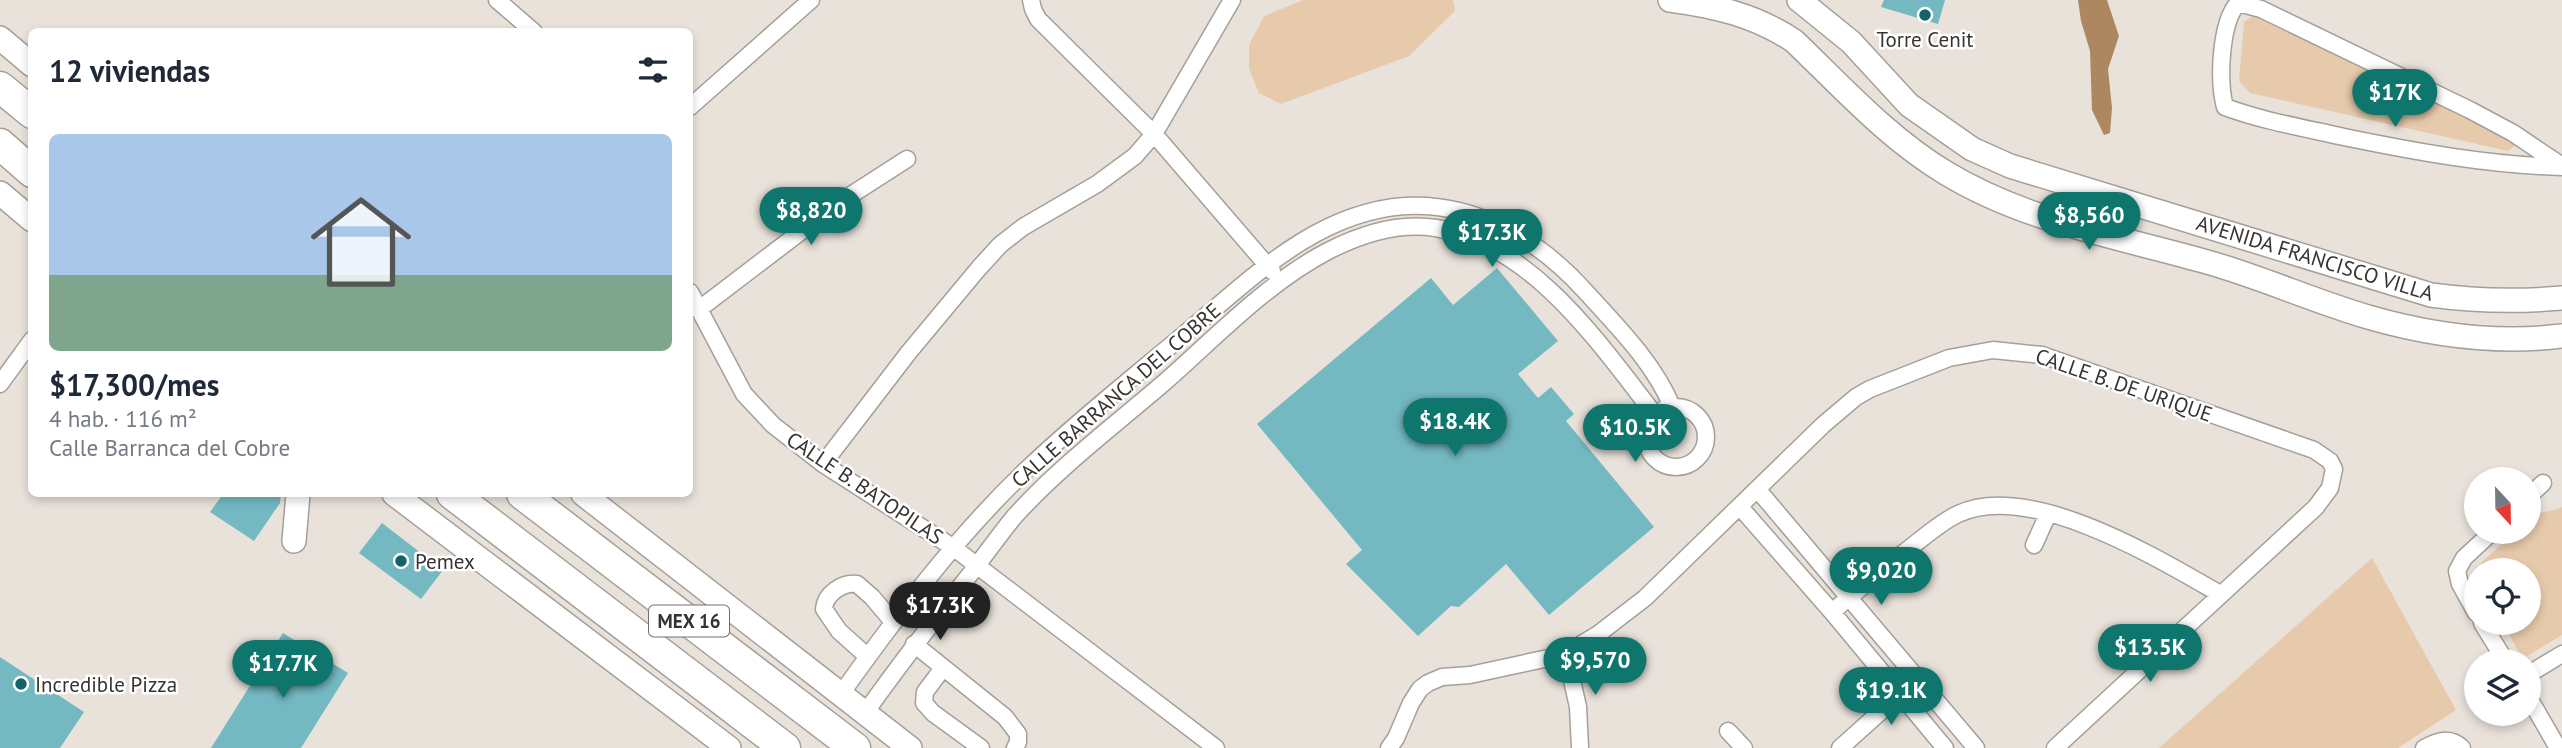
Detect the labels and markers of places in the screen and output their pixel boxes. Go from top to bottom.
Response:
marker: Torre Cenit [1917,7,1933,23]
place label: Torre Cenit [1877,26,1973,53]
pin: $17K [2354,69,2436,129]
pin: $8,820 [754,188,868,247]
pin: $8,560 [2032,192,2146,252]
pin: $17.3K [1435,210,1549,269]
pin: $18.4K [1398,398,1512,458]
pin: $10.5K [1578,405,1692,464]
place label: Pemex [415,548,475,575]
pin: $9,020 [1824,548,1938,607]
marker: Pemex [393,553,409,569]
pin: $17.3K [883,582,997,642]
pin: $13.5K [2093,624,2207,684]
pin: $9,570 [1538,638,1652,697]
pin: $17.7K [226,640,340,700]
pin: $19.1K [1834,668,1948,727]
place label: Incredible Pizza [35,671,177,698]
marker: Incredible Pizza [13,676,29,692]

